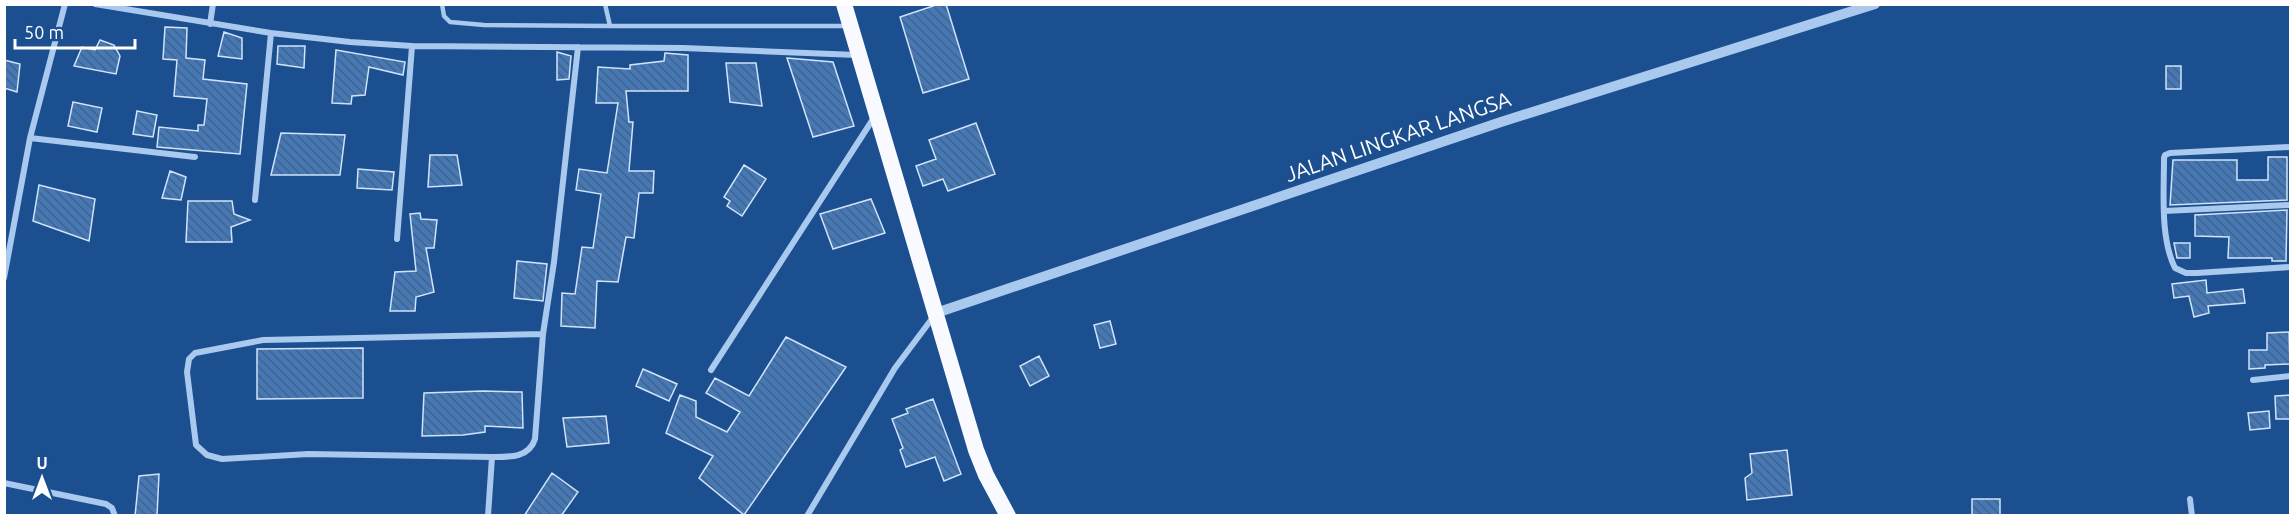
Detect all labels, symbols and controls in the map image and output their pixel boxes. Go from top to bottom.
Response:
scale bar [15,12,135,50]
text: 50 m [24,22,64,42]
street label: JALAN LINGKAR LANGSA [1282,86,1514,186]
north arrow [12,448,72,508]
text: U [36,454,48,472]

